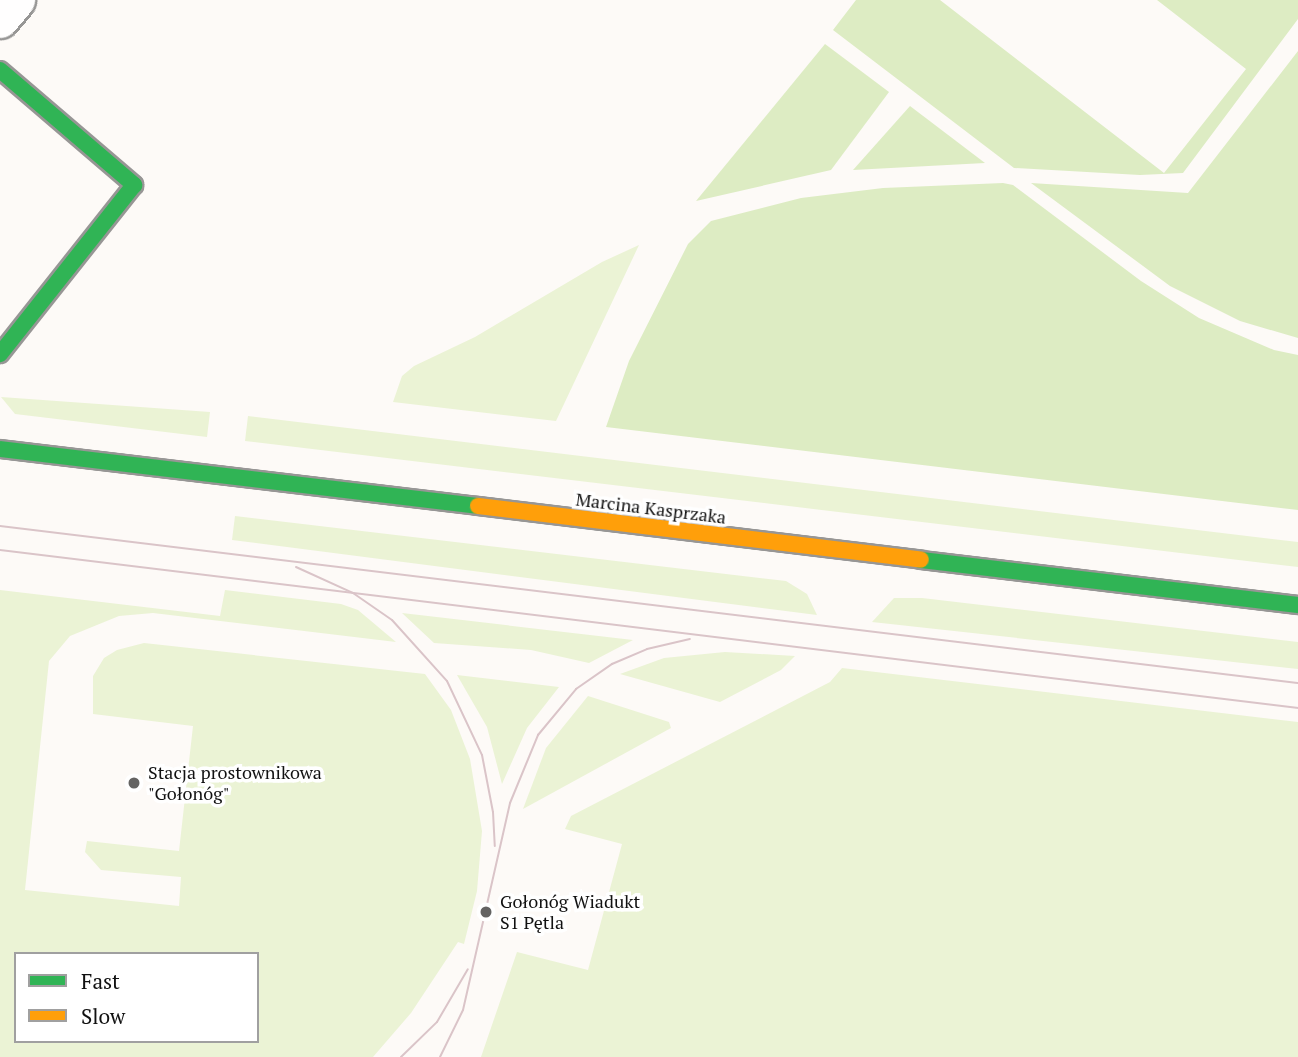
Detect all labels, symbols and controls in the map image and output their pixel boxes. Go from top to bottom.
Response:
street label: Marcina Kasprzaka [575,488,727,528]
place label: Stacja prostownikowa "Gołonóg" [148,762,322,804]
marker: Stacja prostownikowa "Gołonóg" [126,775,142,791]
place label: Gołonóg Wiadukt S1 Pętla [500,891,640,934]
marker: Gołonóg Wiadukt S1 Pętla [478,904,494,920]
legend [14,952,259,1043]
text: Fast [81,967,120,995]
text: Slow [81,1002,125,1030]

